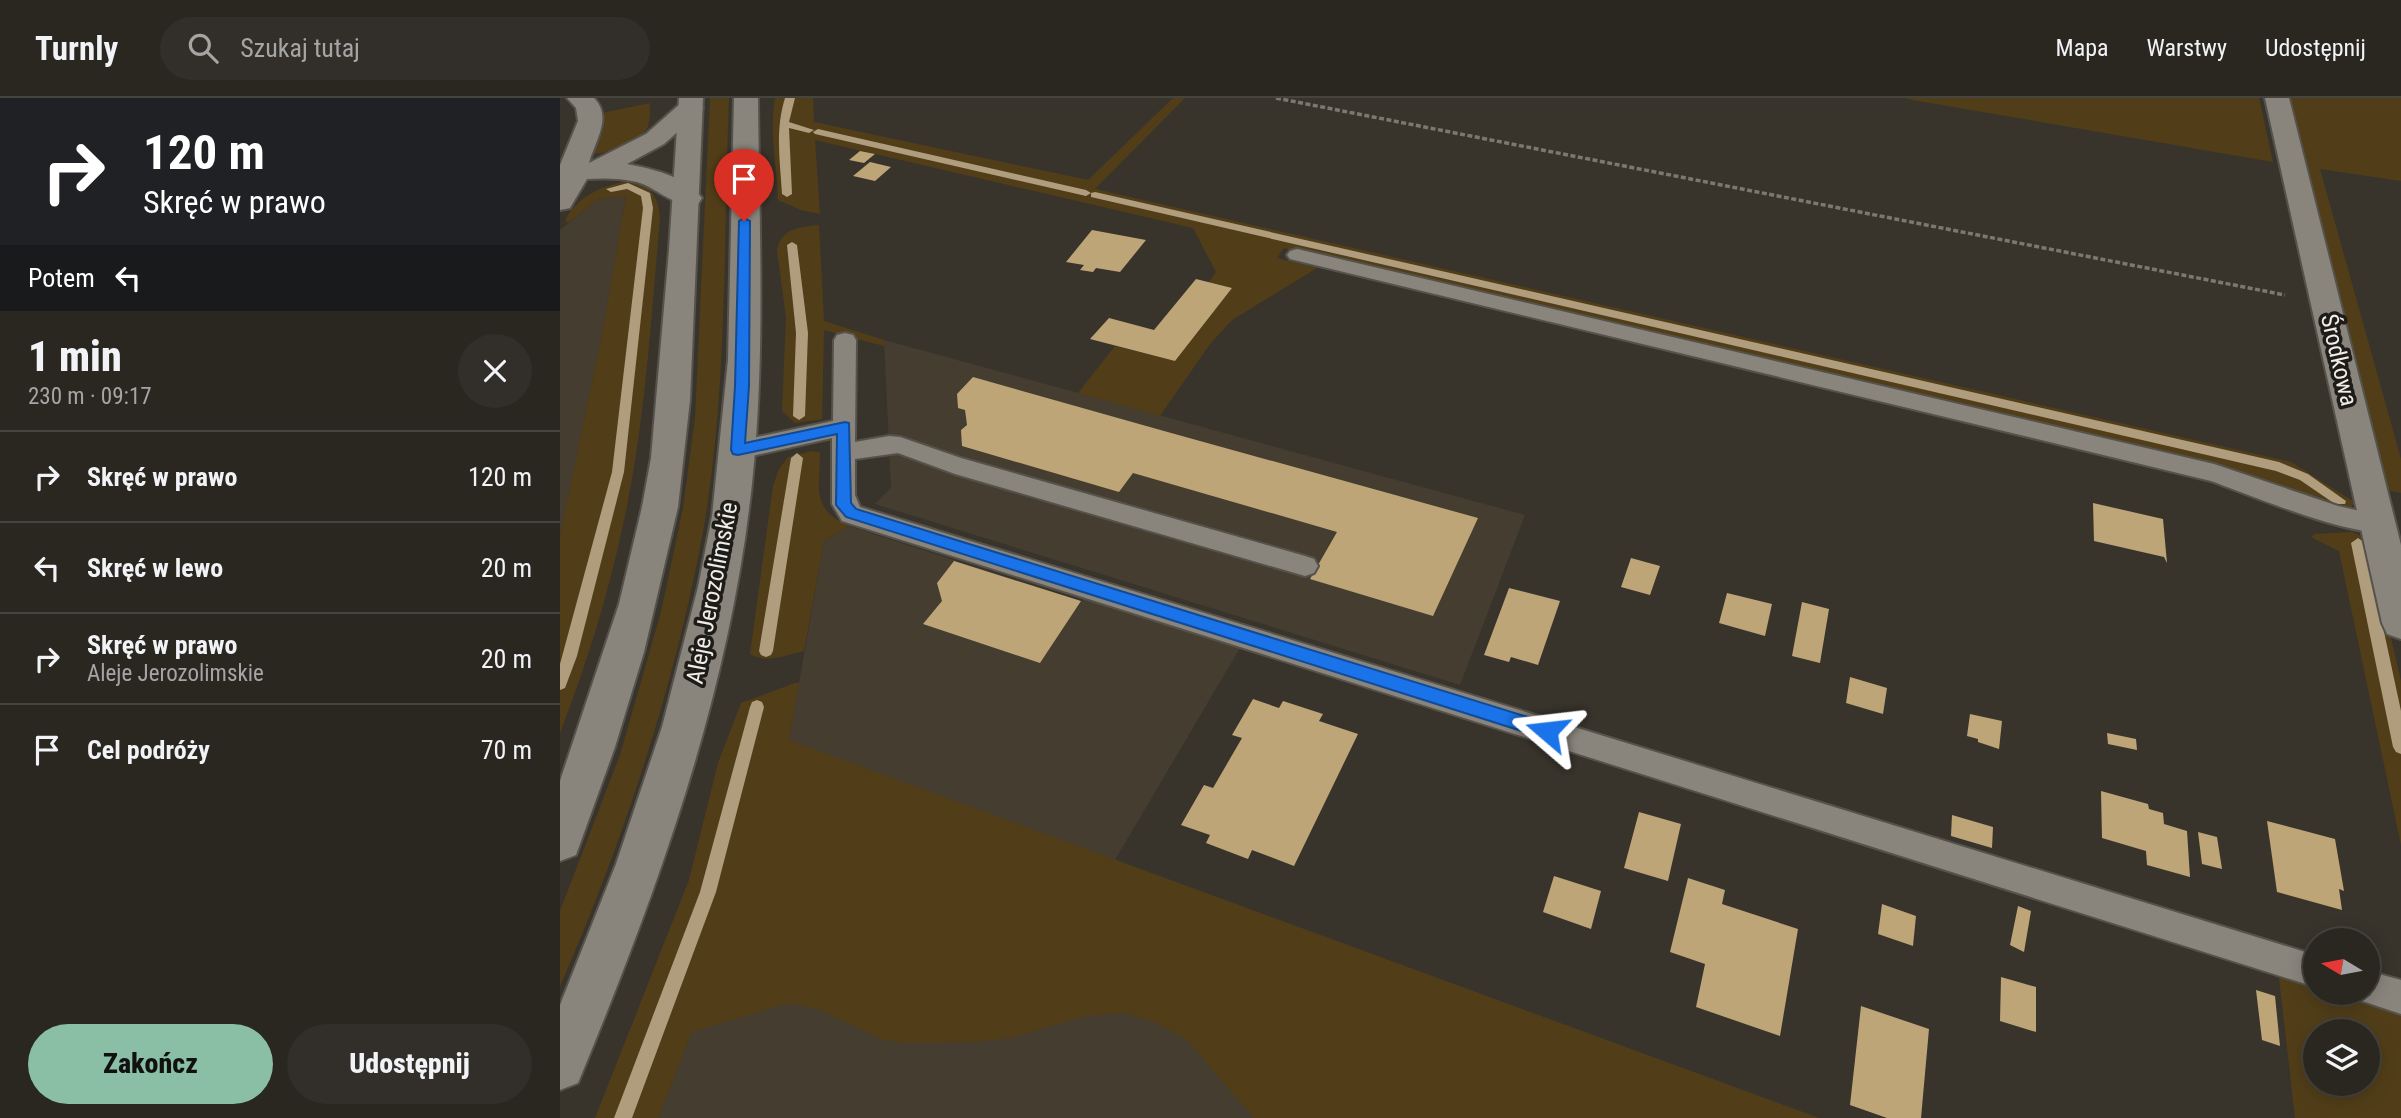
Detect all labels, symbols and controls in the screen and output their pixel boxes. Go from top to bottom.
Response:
search box [160,17,650,80]
text: Turnly [35,29,118,68]
icon: search [184,29,222,67]
text: Szukaj tutaj [240,33,360,63]
text: Mapa [2056,34,2109,62]
text: Warstwy [2147,34,2227,62]
text: Udostępnij [2265,34,2366,62]
text: 120 m [143,124,265,181]
icon: right [28,126,119,217]
pin [714,149,774,221]
icon: arrive [725,160,763,198]
text: Skręć w prawo [143,183,326,221]
icon: left [109,259,147,297]
text: Potem [28,263,95,293]
street label: Środkowa [2315,311,2363,409]
text: 1 min [28,332,122,381]
button: close [458,334,532,408]
text: 230 m · 09:17 [28,383,152,410]
icon: right [28,458,66,496]
text: Skręć w prawo [87,462,237,492]
text: 120 m [468,462,532,492]
street label: Aleje Jerozolimskie [681,500,743,686]
icon: left [28,549,66,587]
text: Skręć w lewo [87,553,223,583]
text: 20 m [481,553,532,583]
text: Skręć w prawo [87,630,237,660]
icon: right [28,640,66,678]
text: 20 m [481,644,532,674]
text: Aleje Jerozolimskie [87,660,264,687]
position arrow [1510,694,1584,768]
icon: arrive [28,731,66,769]
text: Cel podróży [87,735,210,765]
text: 70 m [481,735,532,765]
north arrow [2303,928,2380,1004]
map controls [2303,928,2380,1096]
button: layers [2303,1019,2380,1096]
button: Zakończ [28,1024,273,1104]
button: Udostępnij [287,1024,532,1104]

